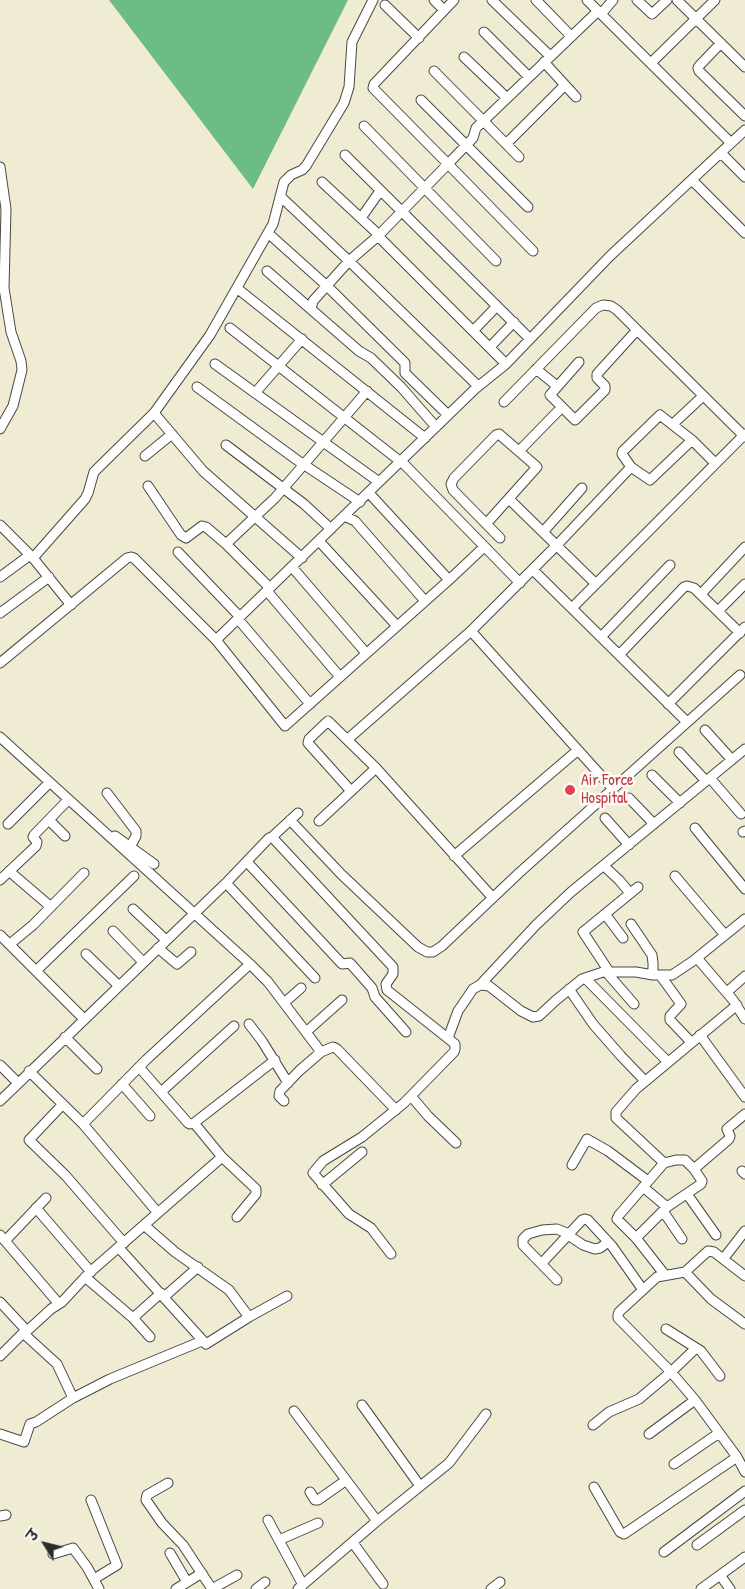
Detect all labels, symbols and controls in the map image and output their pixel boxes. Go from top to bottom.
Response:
place label: Air Force Hospital [581,771,633,809]
marker: Air Force Hospital [563,783,577,797]
north arrow [20,1519,70,1569]
text: उ [22,1526,43,1544]

